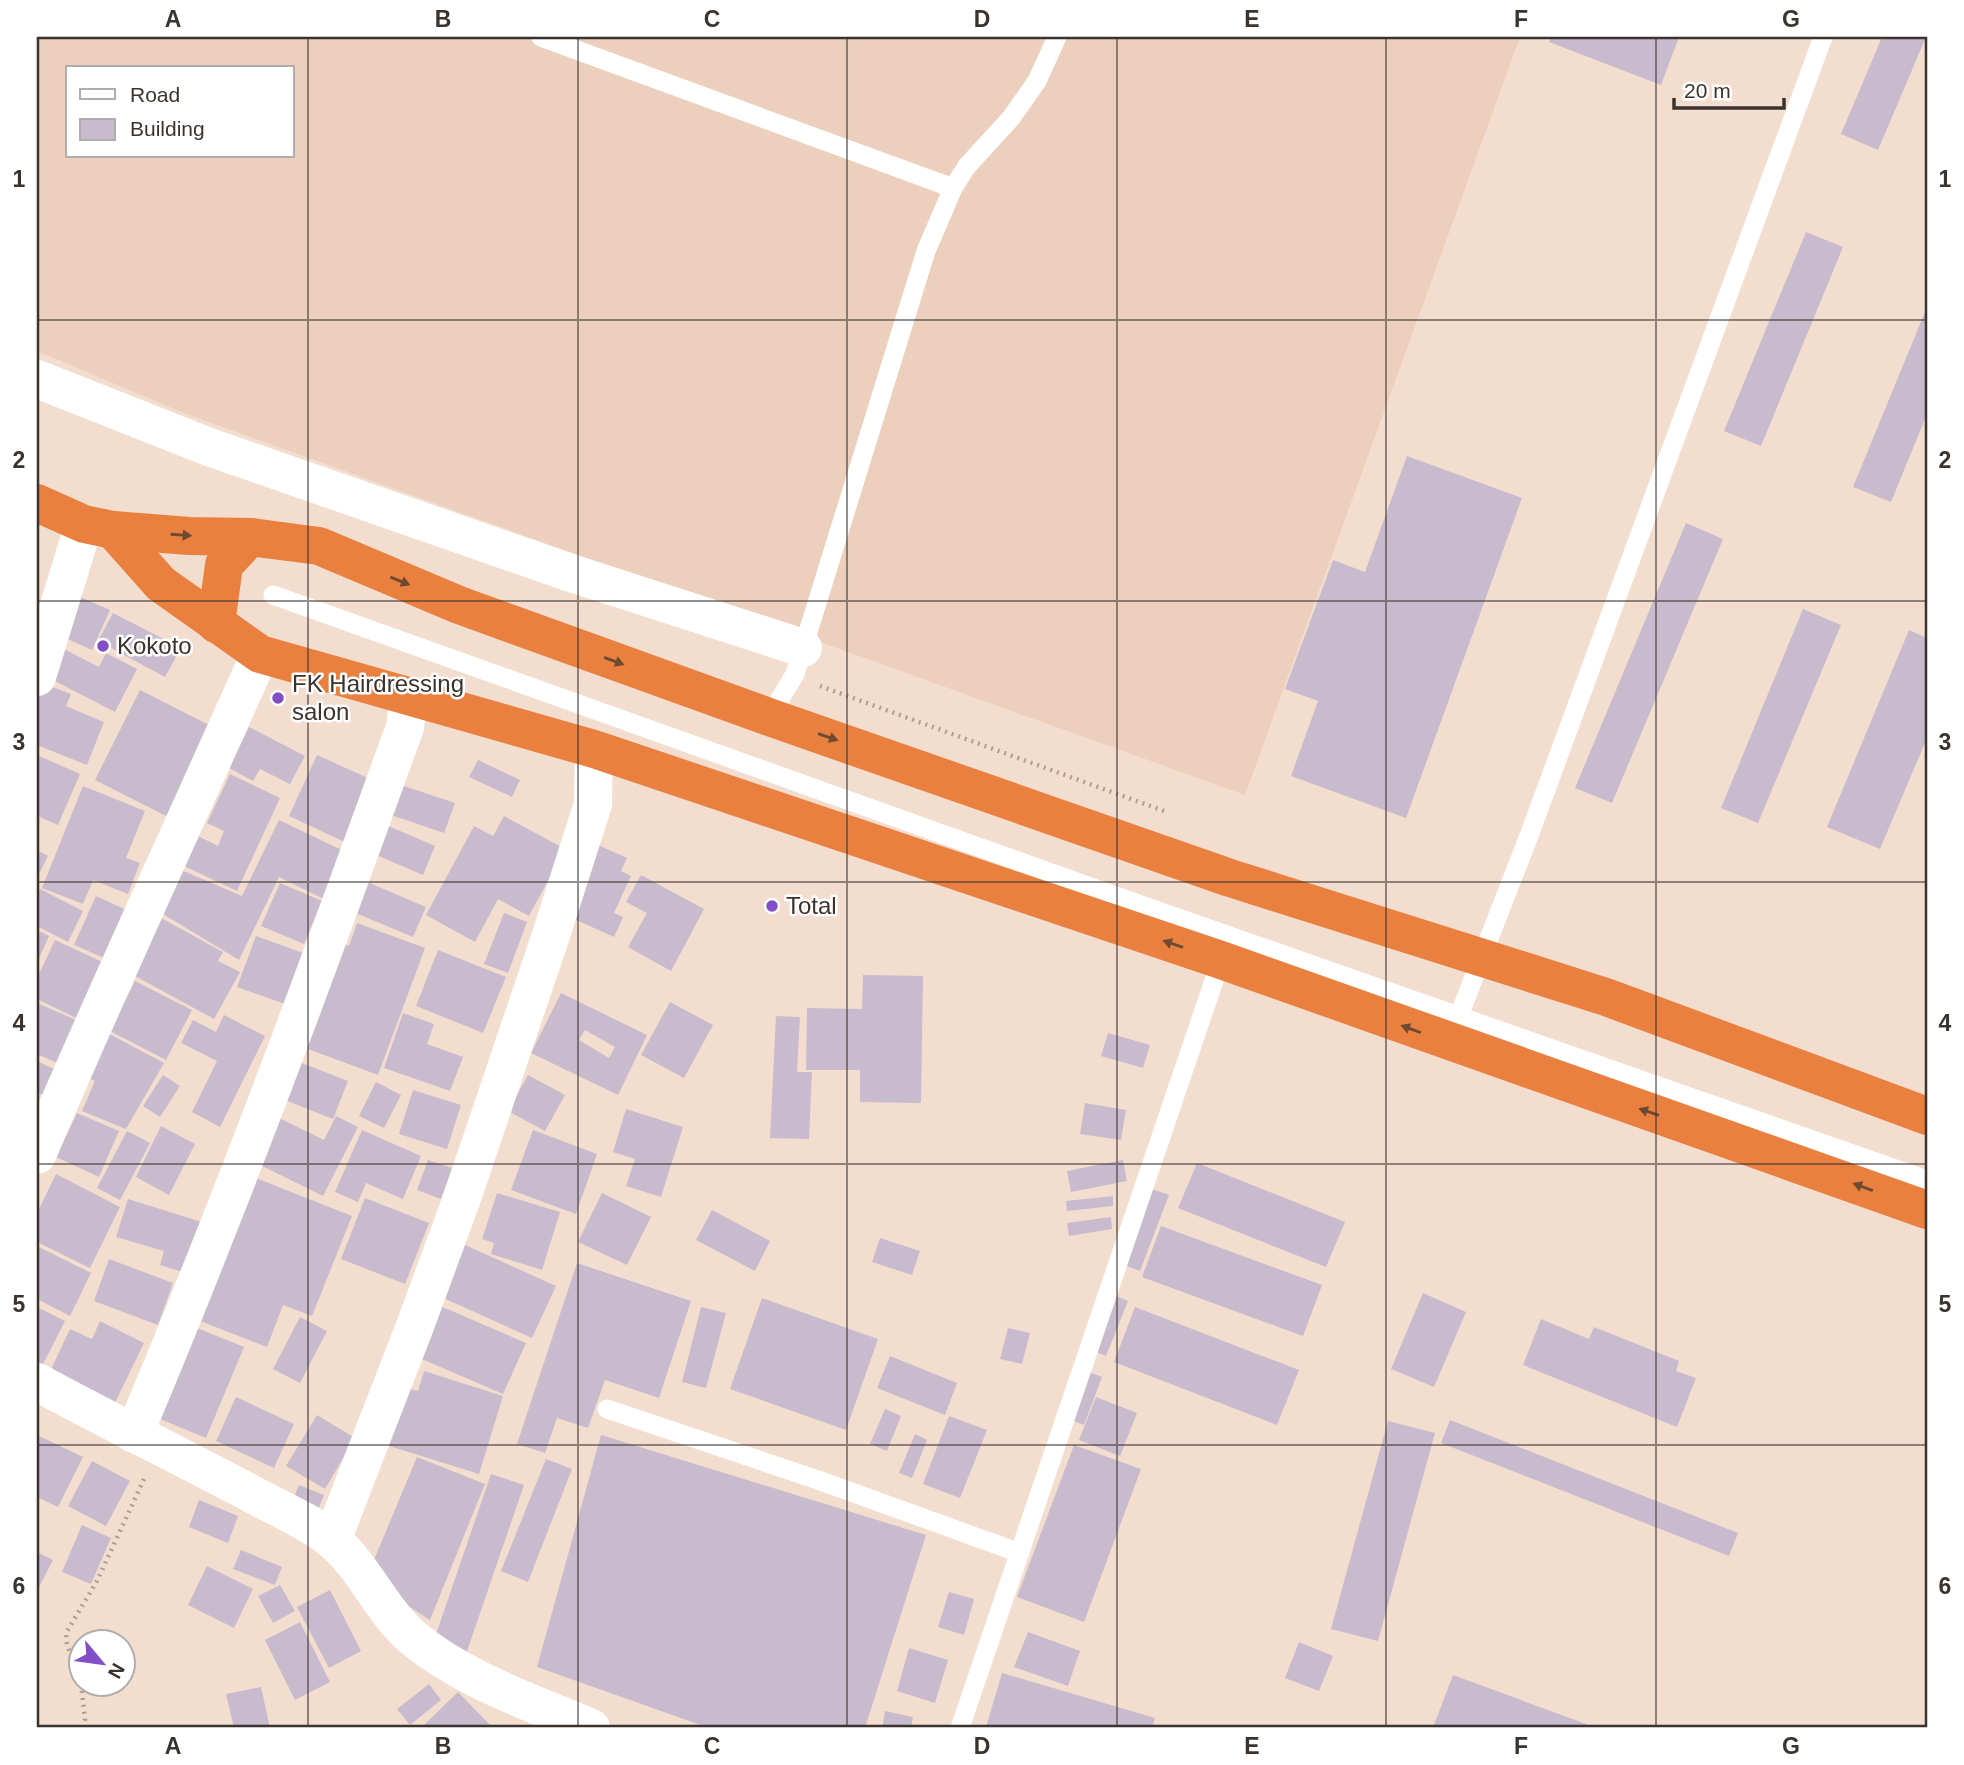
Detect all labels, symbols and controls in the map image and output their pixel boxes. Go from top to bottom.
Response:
text: A [165,6,181,32]
text: B [435,6,451,32]
text: C [704,6,720,32]
text: D [974,6,990,32]
text: E [1244,6,1260,32]
text: F [1514,6,1528,32]
text: G [1782,6,1800,32]
legend [66,66,294,158]
scale bar [1674,66,1784,110]
text: 20 m [1684,79,1731,102]
text: Road [130,83,180,106]
text: Building [130,117,205,140]
text: 1 [13,166,26,192]
text: 1 [1939,166,1952,192]
text: 2 [13,447,25,473]
text: 2 [1939,447,1951,473]
one-way arrow [170,530,192,541]
one-way arrow [390,576,411,587]
place label: Kokoto [117,632,192,659]
marker: Kokoto [95,638,111,654]
one-way arrow [603,655,624,666]
place label: FK Hairdressing salon [292,670,464,725]
marker: FK Hairdressing salon [270,690,286,706]
text: 3 [13,729,25,755]
text: 3 [1939,729,1951,755]
one-way arrow [817,732,838,743]
place label: Total [786,892,837,919]
marker: Total [764,898,780,914]
one-way arrow [1163,938,1184,949]
text: 4 [13,1010,26,1036]
text: 4 [1939,1010,1952,1036]
one-way arrow [1400,1023,1421,1034]
one-way arrow [1638,1106,1659,1117]
one-way arrow [1852,1182,1873,1193]
text: 5 [13,1291,26,1317]
text: 5 [1939,1291,1952,1317]
text: 6 [13,1573,25,1599]
text: 6 [1939,1573,1951,1599]
north arrow [66,1628,136,1698]
text: N [104,1660,129,1682]
text: A [165,1733,181,1759]
text: B [435,1733,451,1759]
text: C [704,1733,720,1759]
text: D [974,1733,990,1759]
text: E [1244,1733,1260,1759]
text: F [1514,1733,1528,1759]
text: G [1782,1733,1800,1759]

